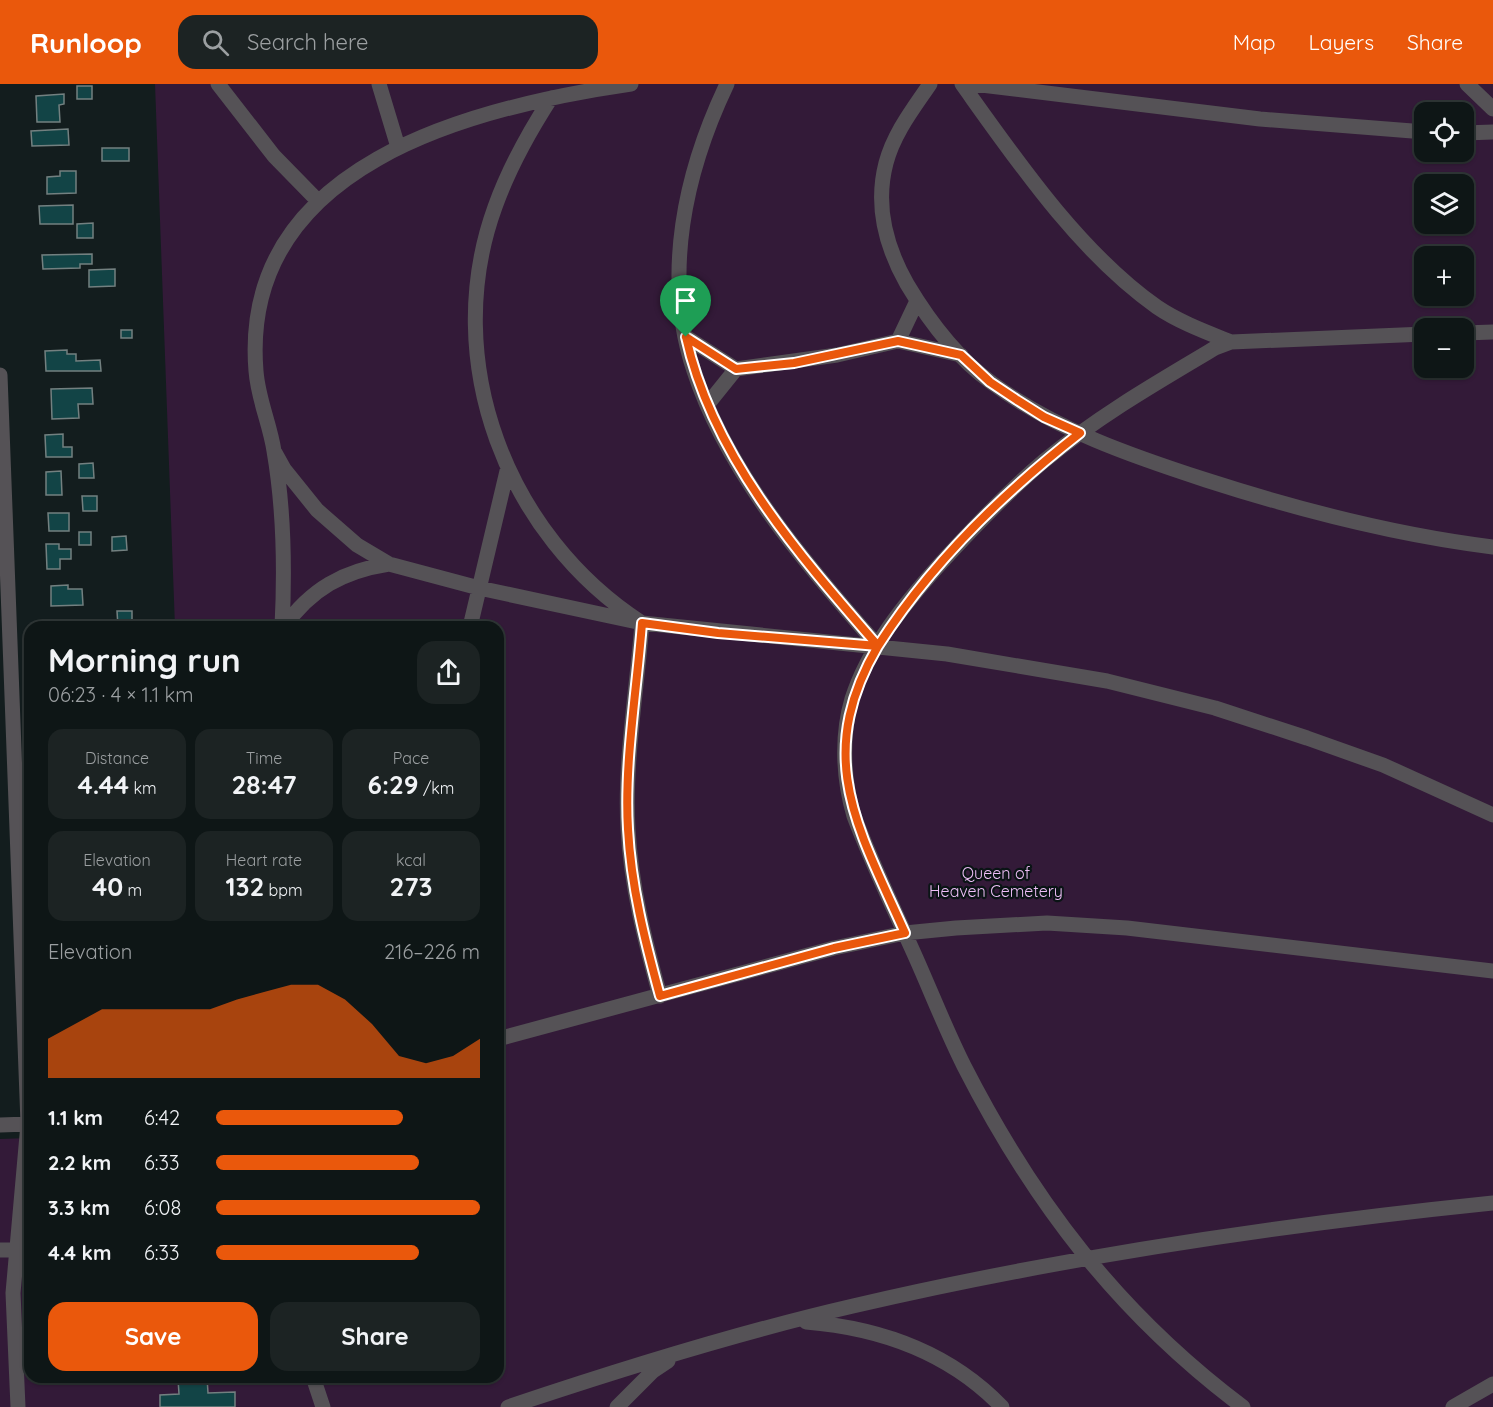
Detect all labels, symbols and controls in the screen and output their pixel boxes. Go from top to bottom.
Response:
search box [178,15,598,69]
text: Runloop [30,25,142,60]
icon: search [199,26,232,59]
text: Search here [247,28,368,56]
text: Map [1233,29,1276,55]
text: Layers [1309,29,1374,55]
text: Share [1407,29,1463,55]
map controls [1414,102,1474,378]
button: locate [1414,102,1474,162]
button: layers [1414,174,1474,234]
button: + [1414,246,1474,306]
pin [660,275,711,337]
icon: arrive [669,284,702,317]
button: − [1414,318,1474,378]
text: Morning run [48,639,241,680]
button: share [417,641,480,704]
text: 06:23 · 4 × 1.1 km [48,682,193,707]
text: Distance [85,748,149,768]
text: Time [246,748,282,768]
text: Pace [393,748,429,768]
text: 4.44 [77,768,129,801]
text: 28:47 [232,768,296,801]
text: 6:29 [368,768,419,801]
text: km [129,778,157,798]
text: /km [419,778,454,798]
text: Elevation [83,850,151,870]
text: Heart rate [226,850,302,870]
text: kcal [396,850,426,870]
park label: Queen of Heaven Cemetery [929,863,1063,901]
text: 40 [92,870,123,903]
text: 132 [225,870,264,903]
text: 273 [389,870,433,903]
text: m [123,880,142,900]
text: bpm [264,880,303,900]
text: Elevation [48,939,132,964]
text: 216–226 m [384,939,480,964]
text: 1.1 km [48,1105,103,1130]
text: 6:42 [144,1105,180,1130]
text: 2.2 km [48,1150,111,1175]
text: 6:33 [144,1150,179,1175]
text: 3.3 km [48,1195,110,1220]
text: 6:08 [144,1195,181,1220]
text: 4.4 km [48,1240,111,1265]
text: 6:33 [144,1240,179,1265]
button: Save [48,1302,258,1371]
button: Share [270,1302,480,1371]

